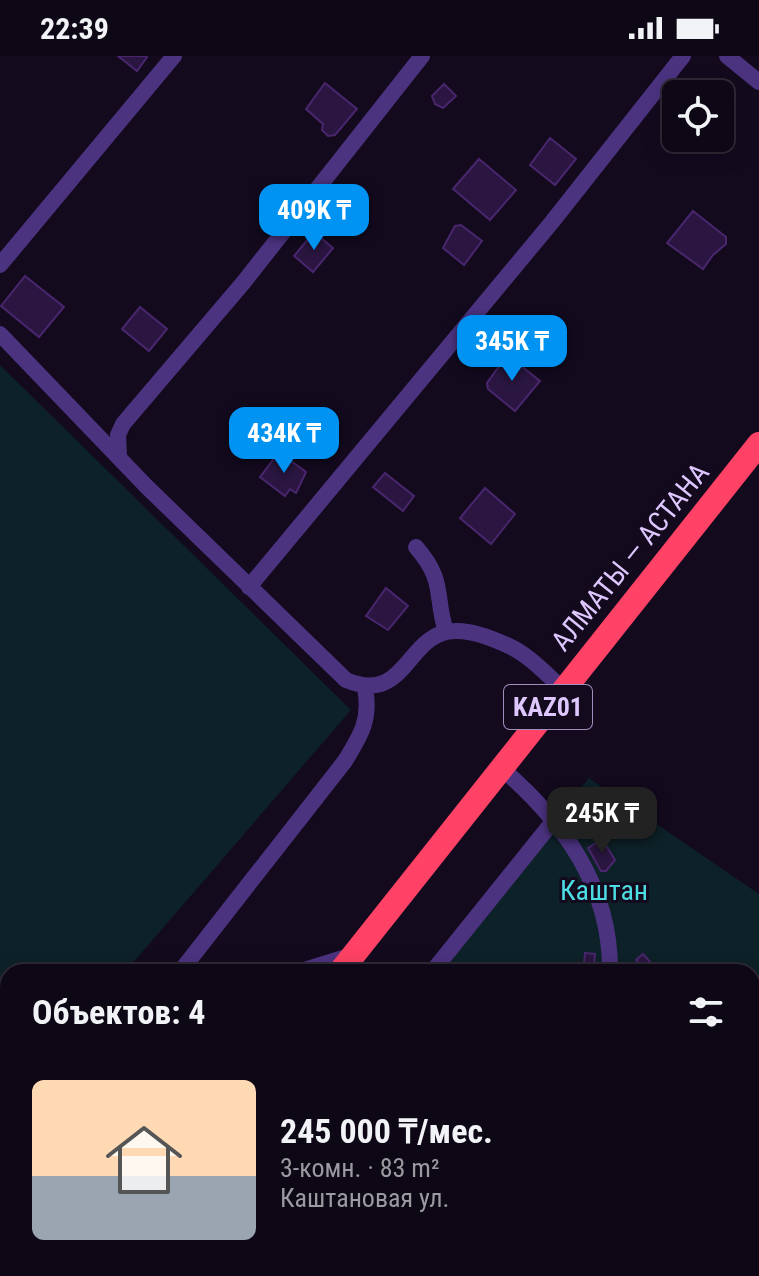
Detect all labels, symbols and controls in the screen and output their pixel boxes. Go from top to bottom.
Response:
text: 22:39 [40,11,109,46]
map controls [662,80,734,152]
button: locate [662,80,734,152]
pin: 409K ₸ [249,184,379,252]
text: 409K ₸ [277,195,351,225]
pin: 345K ₸ [447,315,577,383]
text: 345K ₸ [475,326,549,356]
pin: 434K ₸ [219,407,349,475]
text: 434K ₸ [247,418,321,448]
street label: АЛМАТЫ — АСТАНА [544,457,716,657]
road number: KАZ01 [504,685,592,729]
pin: 245K ₸ [537,787,667,855]
text: 245K ₸ [565,798,639,828]
park label: Каштан [560,874,648,907]
icon: filters [684,990,728,1034]
text: Объектов: 4 [32,992,206,1032]
text: 245 000 ₸/мес. [280,1111,493,1151]
icon: home [96,1112,192,1208]
text: 3-комн. · 83 m² [280,1153,440,1183]
text: Каштановая ул. [280,1183,449,1213]

